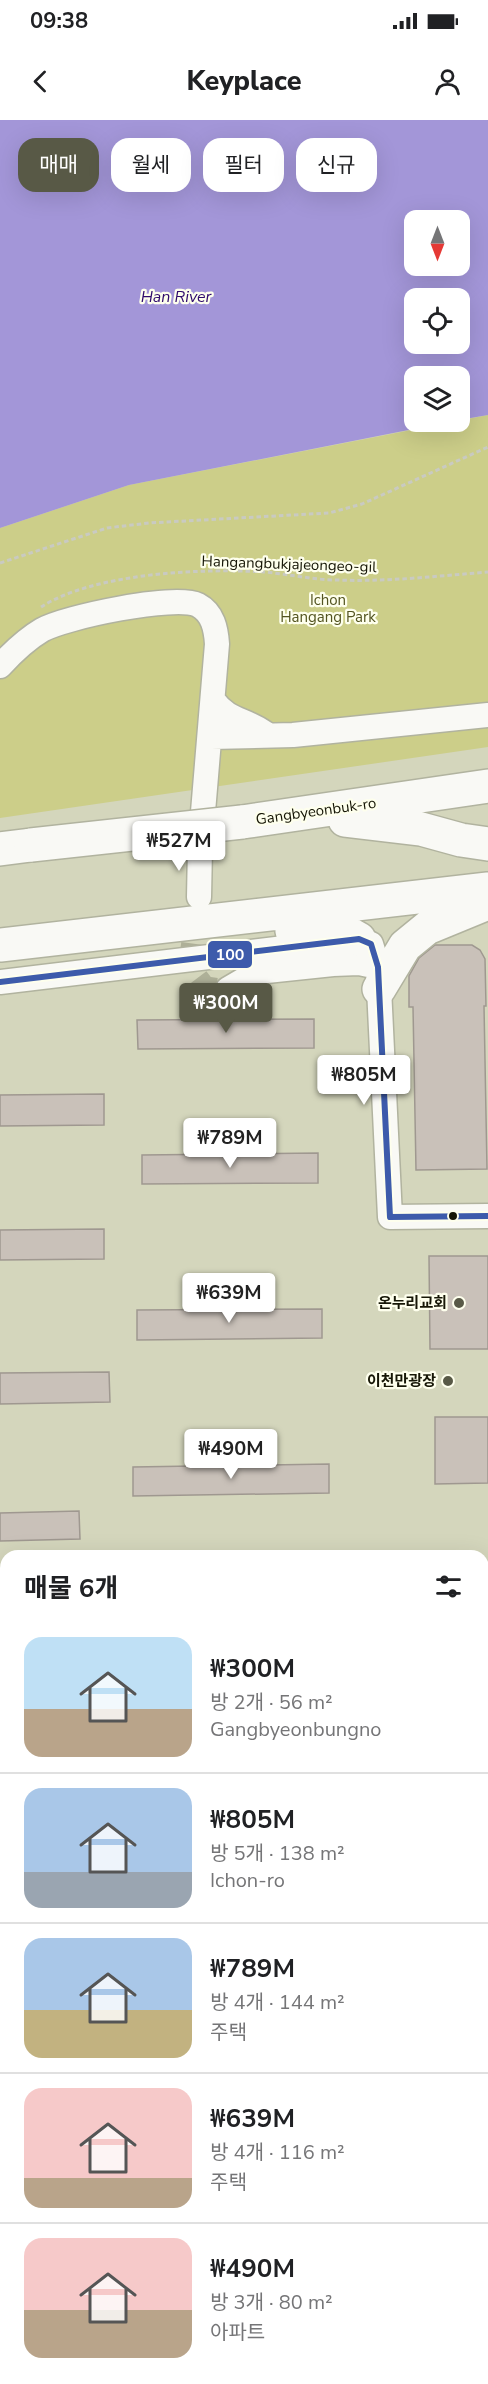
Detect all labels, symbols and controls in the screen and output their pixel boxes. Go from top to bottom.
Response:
text: 09:38 [30,6,88,36]
text: Keyplace [186,63,302,100]
icon: back [24,65,57,98]
icon: person [431,65,464,98]
chip: 매매 [18,138,99,192]
chip: 월세 [111,138,191,192]
chip: 필터 [203,138,284,192]
chip: 신규 [296,138,377,192]
north arrow [404,210,470,276]
map controls [404,210,470,432]
water label: Han River [141,286,213,308]
button: locate [404,288,470,354]
button: layers [404,366,470,432]
street label: Hangangbukjajeongeo-gil [201,551,377,577]
park label: Ichon Hangang Park [280,590,376,627]
street label: Gangbyeonbuk-ro [254,793,378,829]
pin: ₩527M [137,821,221,872]
text: ₩527M [146,827,212,854]
line badge: 100 [207,940,253,969]
text: 100 [216,944,244,966]
pin: ₩300M [184,983,268,1034]
text: ₩300M [193,989,259,1016]
pin: ₩805M [322,1055,406,1106]
text: ₩805M [331,1061,397,1088]
pin: ₩789M [188,1118,272,1169]
text: ₩789M [197,1124,263,1151]
unlabelled marker [447,1210,459,1222]
pin: ₩639M [187,1273,271,1324]
text: ₩639M [196,1279,262,1306]
place label: 온누리교회 [378,1293,447,1313]
marker: 온누리교회 [452,1296,466,1310]
place label: 이천만광장 [367,1371,436,1391]
marker: 이천만광장 [441,1374,455,1388]
pin: ₩490M [189,1429,273,1480]
text: ₩490M [198,1435,264,1462]
icon: filters [432,1570,465,1603]
text: 매물 6개 [24,1571,118,1606]
text: ₩300M [210,1651,295,1686]
icon: home [72,1661,144,1733]
text: 방 2개 · 56 m² [210,1689,333,1716]
text: Gangbyeonbungno [210,1716,381,1743]
text: ₩805M [210,1802,295,1837]
icon: home [72,1812,144,1884]
text: 방 5개 · 138 m² [210,1840,345,1867]
text: Ichon-ro [210,1867,285,1894]
text: ₩789M [210,1951,295,1986]
icon: home [72,1962,144,2034]
text: 방 4개 · 144 m² [210,1989,345,2016]
text: 주택 [210,2019,247,2046]
text: ₩639M [210,2101,295,2136]
icon: home [72,2112,144,2184]
text: 방 4개 · 116 m² [210,2139,345,2166]
text: 주택 [210,2169,247,2196]
text: ₩490M [210,2251,295,2286]
icon: home [72,2262,144,2334]
text: 방 3개 · 80 m² [210,2289,333,2316]
text: 아파트 [210,2319,265,2346]

